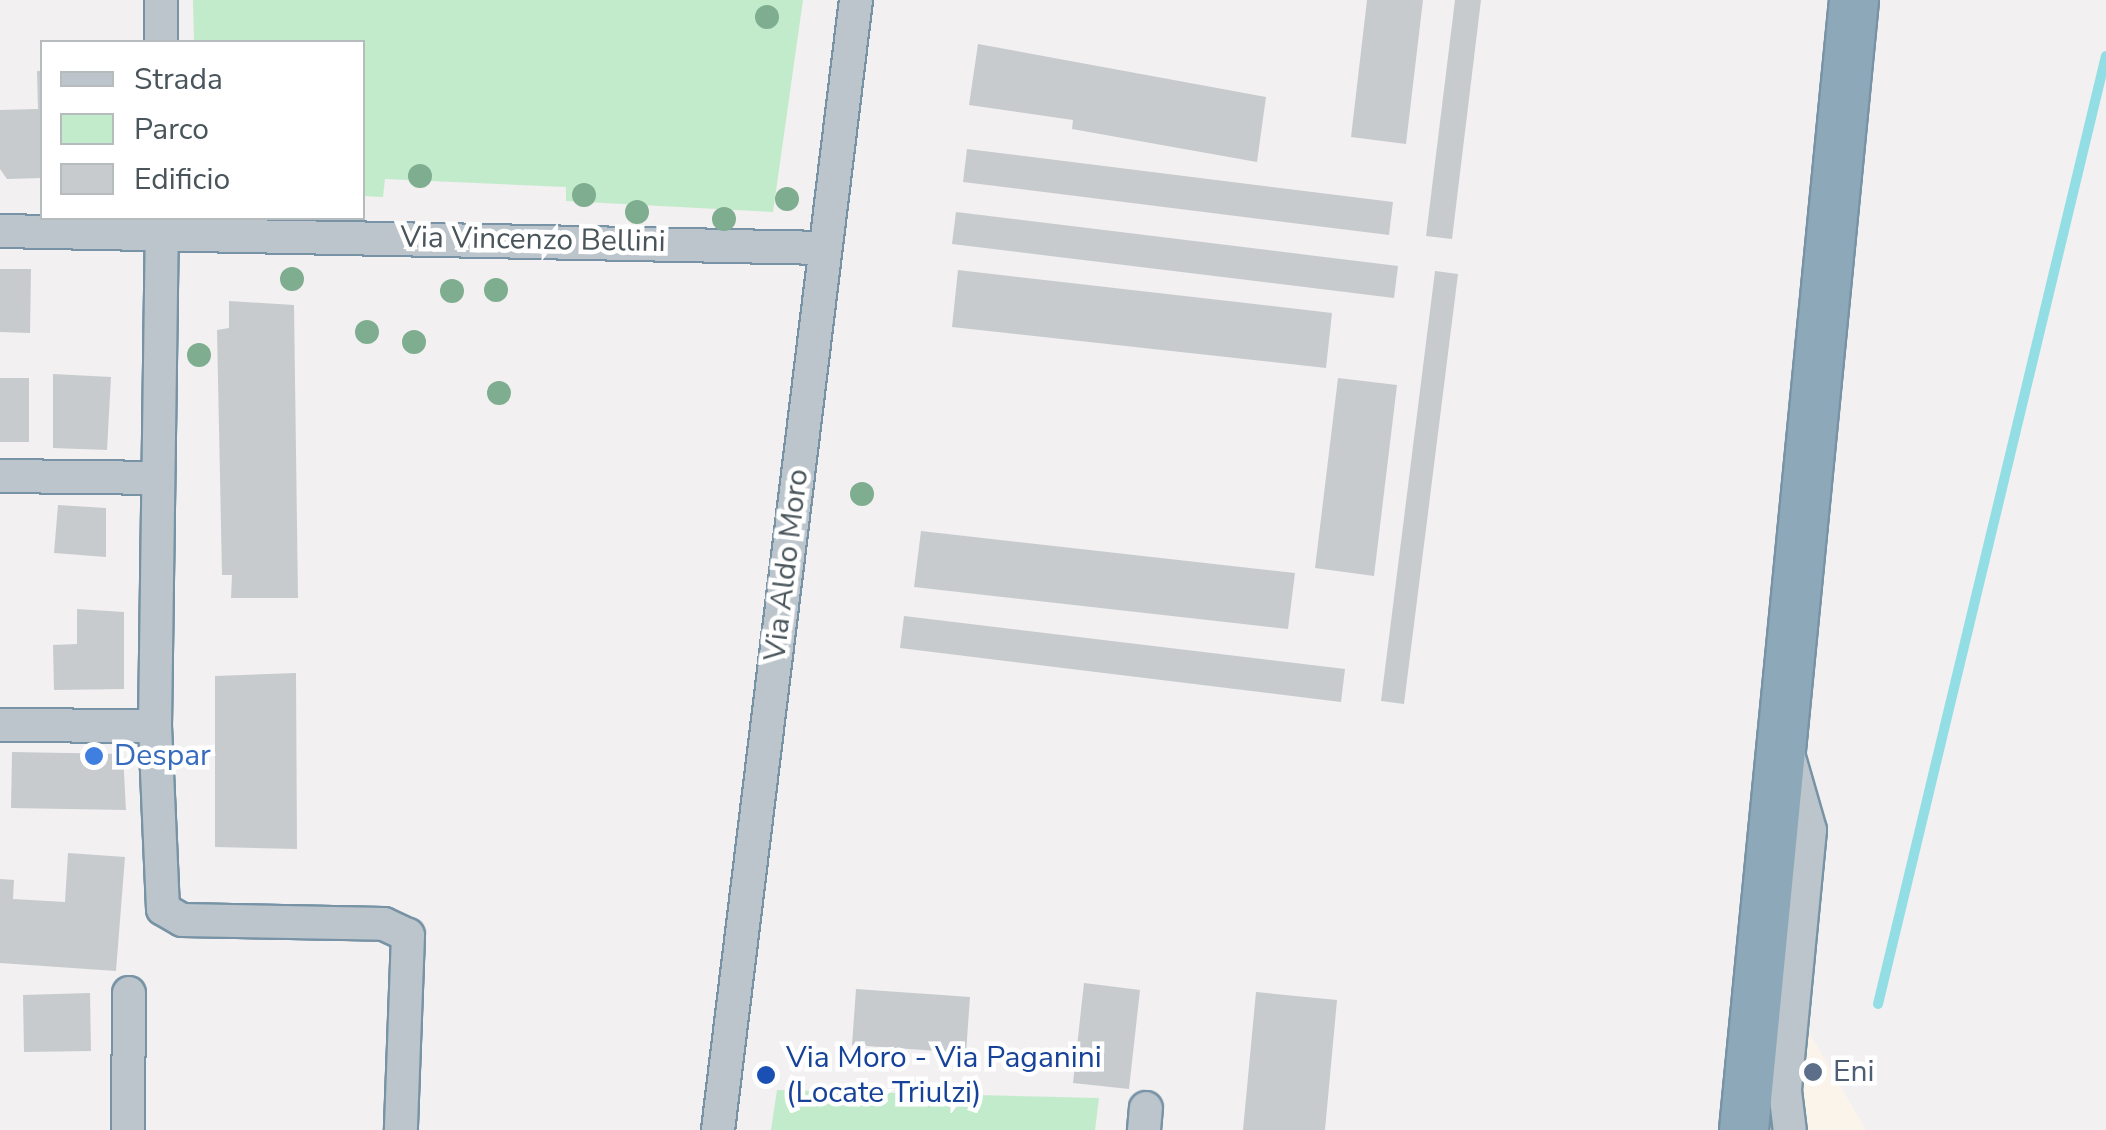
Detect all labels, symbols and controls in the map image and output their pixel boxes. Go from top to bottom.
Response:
legend [40,40,365,220]
text: Strada [134,59,223,100]
text: Parco [134,109,209,150]
text: Edificio [134,159,230,200]
street label: Via Vincenzo Bellini [400,220,666,260]
street label: Via Aldo Moro [757,467,817,663]
place label: Despar [114,738,211,774]
marker: Despar [83,745,105,767]
place label: Via Moro - Via Paganini (Locate Triulzi) [786,1040,1102,1110]
place label: Eni [1833,1054,1874,1090]
marker: Eni [1802,1061,1824,1083]
marker: Via Moro - Via Paganini (Locate Triulzi) [755,1064,777,1086]

